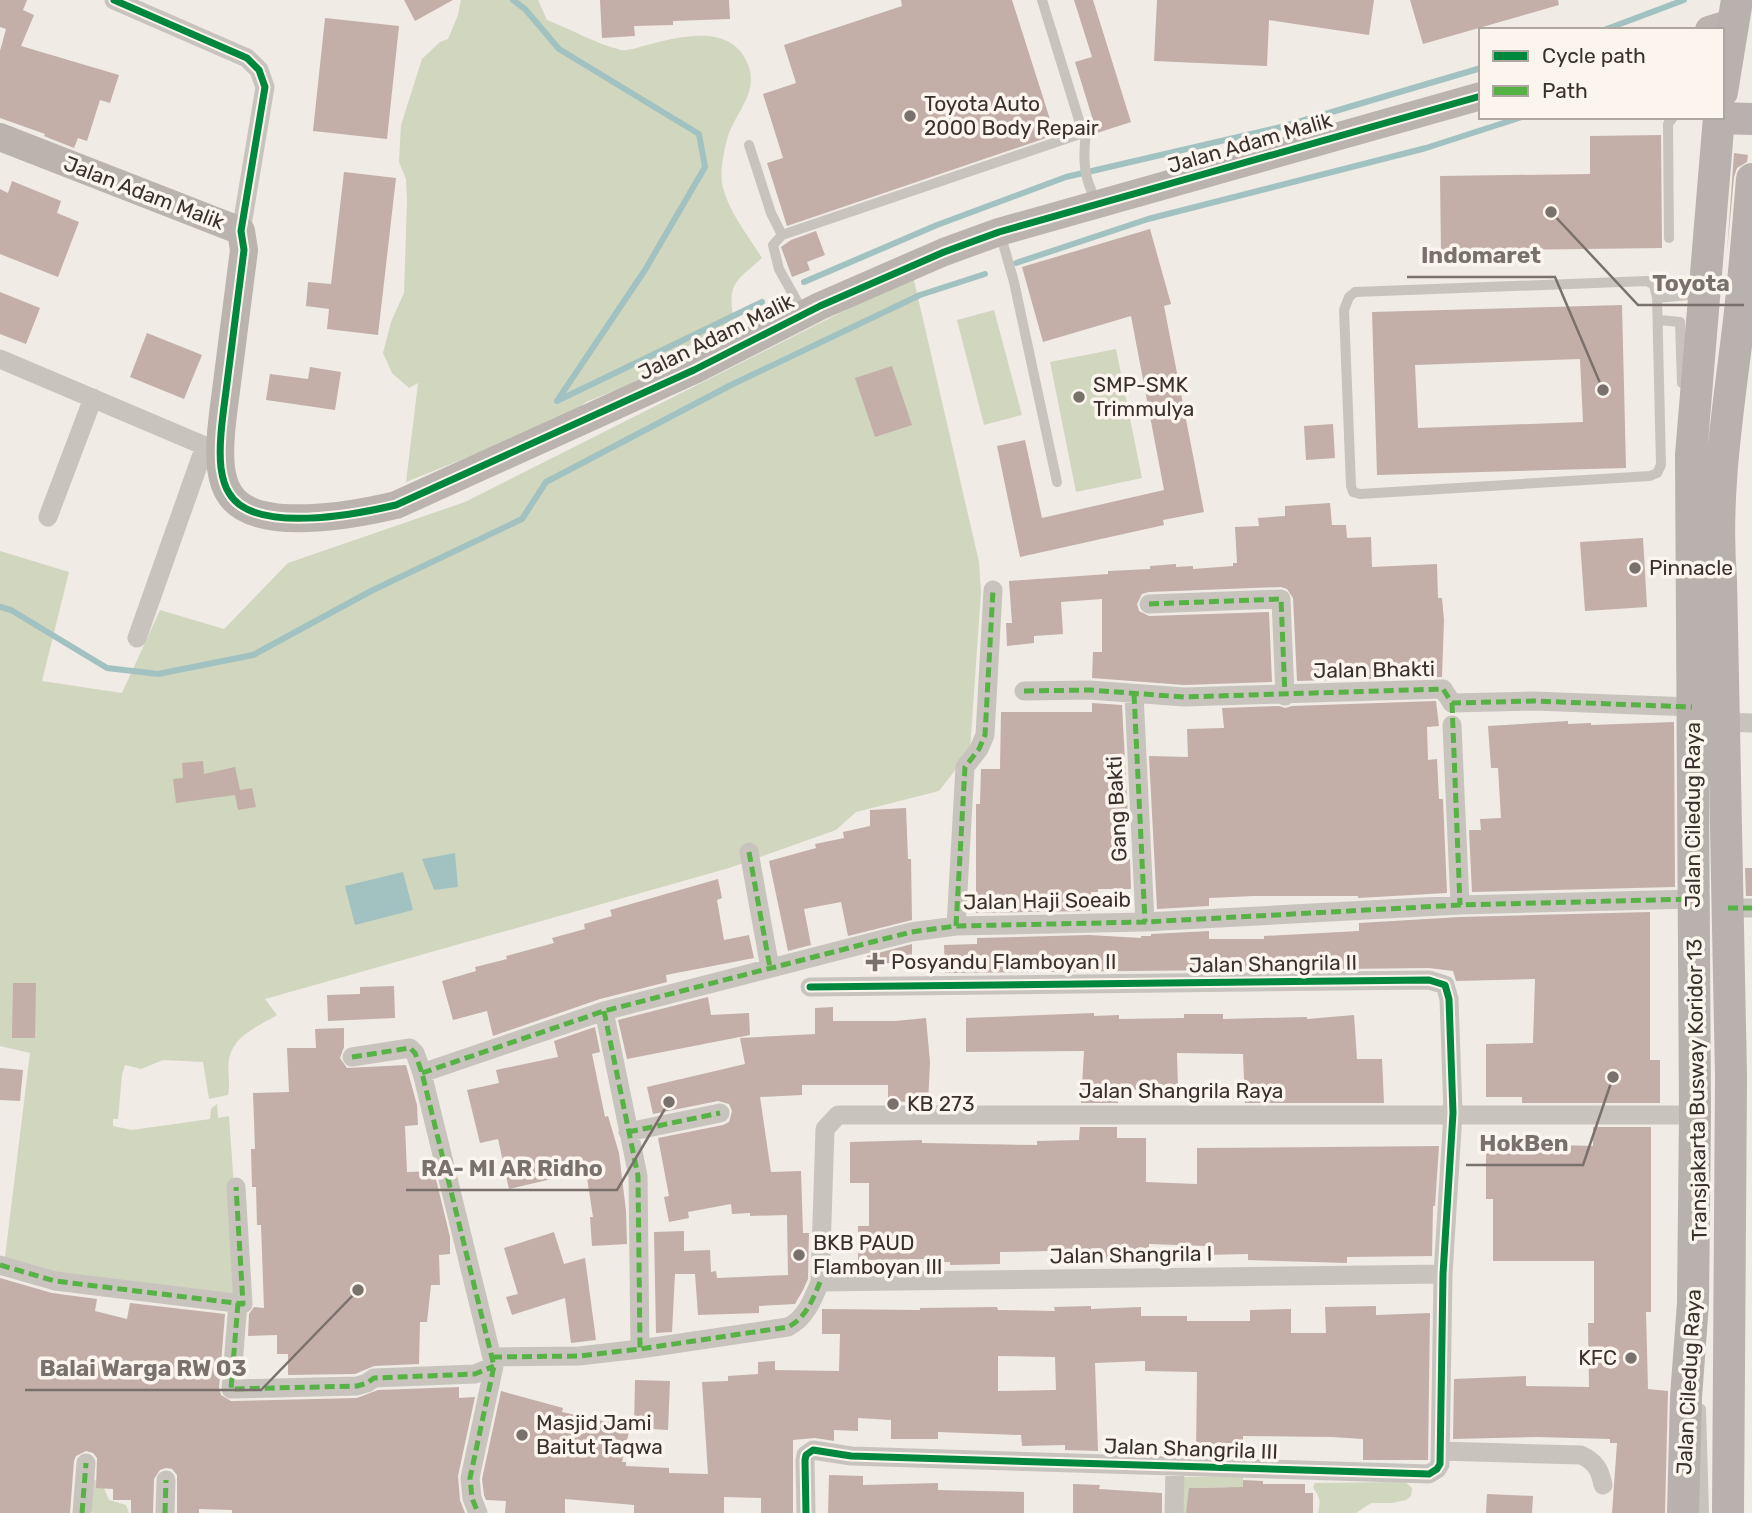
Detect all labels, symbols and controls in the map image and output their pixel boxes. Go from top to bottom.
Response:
legend [1479,28,1724,119]
text: Cycle path [1542,43,1646,68]
text: Path [1542,78,1588,103]
place label: Toyota Auto 2000 Body Repair [924,91,1099,140]
street label: Jalan Adam Malik [1165,107,1335,178]
marker: Toyota Auto 2000 Body Repair [902,108,918,124]
street label: Jalan Adam Malik [60,150,228,235]
callout: Indomaret [1407,233,1555,277]
text: Indomaret [1421,241,1541,269]
callout: Toyota [1638,261,1744,305]
text: Toyota [1652,269,1730,297]
street label: Jalan Adam Malik [634,288,798,385]
place label: SMP-SMK Trimmulya [1093,372,1194,421]
marker: SMP-SMK Trimmulya [1071,389,1087,405]
place label: Pinnacle [1649,555,1733,580]
marker: Pinnacle [1627,560,1643,576]
street label: Jalan Bhakti [1313,656,1435,683]
street label: Jalan Ciledug Raya [1680,722,1705,908]
street label: Gang Bakti [1101,755,1132,863]
street label: Jalan Haji Soeaib [963,887,1131,914]
street label: Transjakarta Busway Koridor 13 [1681,939,1712,1241]
place label: Posyandu Flamboyan II [891,949,1116,974]
street label: Jalan Shangrila II [1189,950,1357,977]
marker: Posyandu Flamboyan II [865,952,885,972]
street label: Jalan Shangrila Raya [1079,1078,1283,1103]
place label: KB 273 [907,1091,975,1116]
marker: KB 273 [885,1096,901,1112]
callout: HokBen [1466,1121,1583,1165]
text: HokBen [1479,1129,1569,1157]
callout: RA- MI AR Ridho [406,1146,617,1190]
text: RA- MI AR Ridho [421,1154,603,1182]
place label: BKB PAUD Flamboyan III [813,1230,943,1279]
street label: Jalan Shangrila I [1049,1241,1213,1268]
marker: BKB PAUD Flamboyan III [791,1247,807,1263]
street label: Jalan Ciledug Raya [1671,1288,1706,1476]
place label: KFC [1578,1345,1617,1370]
callout: Balai Warga RW 03 [25,1346,261,1390]
marker: KFC [1623,1350,1639,1366]
text: Balai Warga RW 03 [39,1354,247,1382]
place label: Masjid Jami Baitut Taqwa [536,1410,663,1459]
marker: Masjid Jami Baitut Taqwa [514,1427,530,1443]
street label: Jalan Shangrila III [1104,1433,1279,1464]

